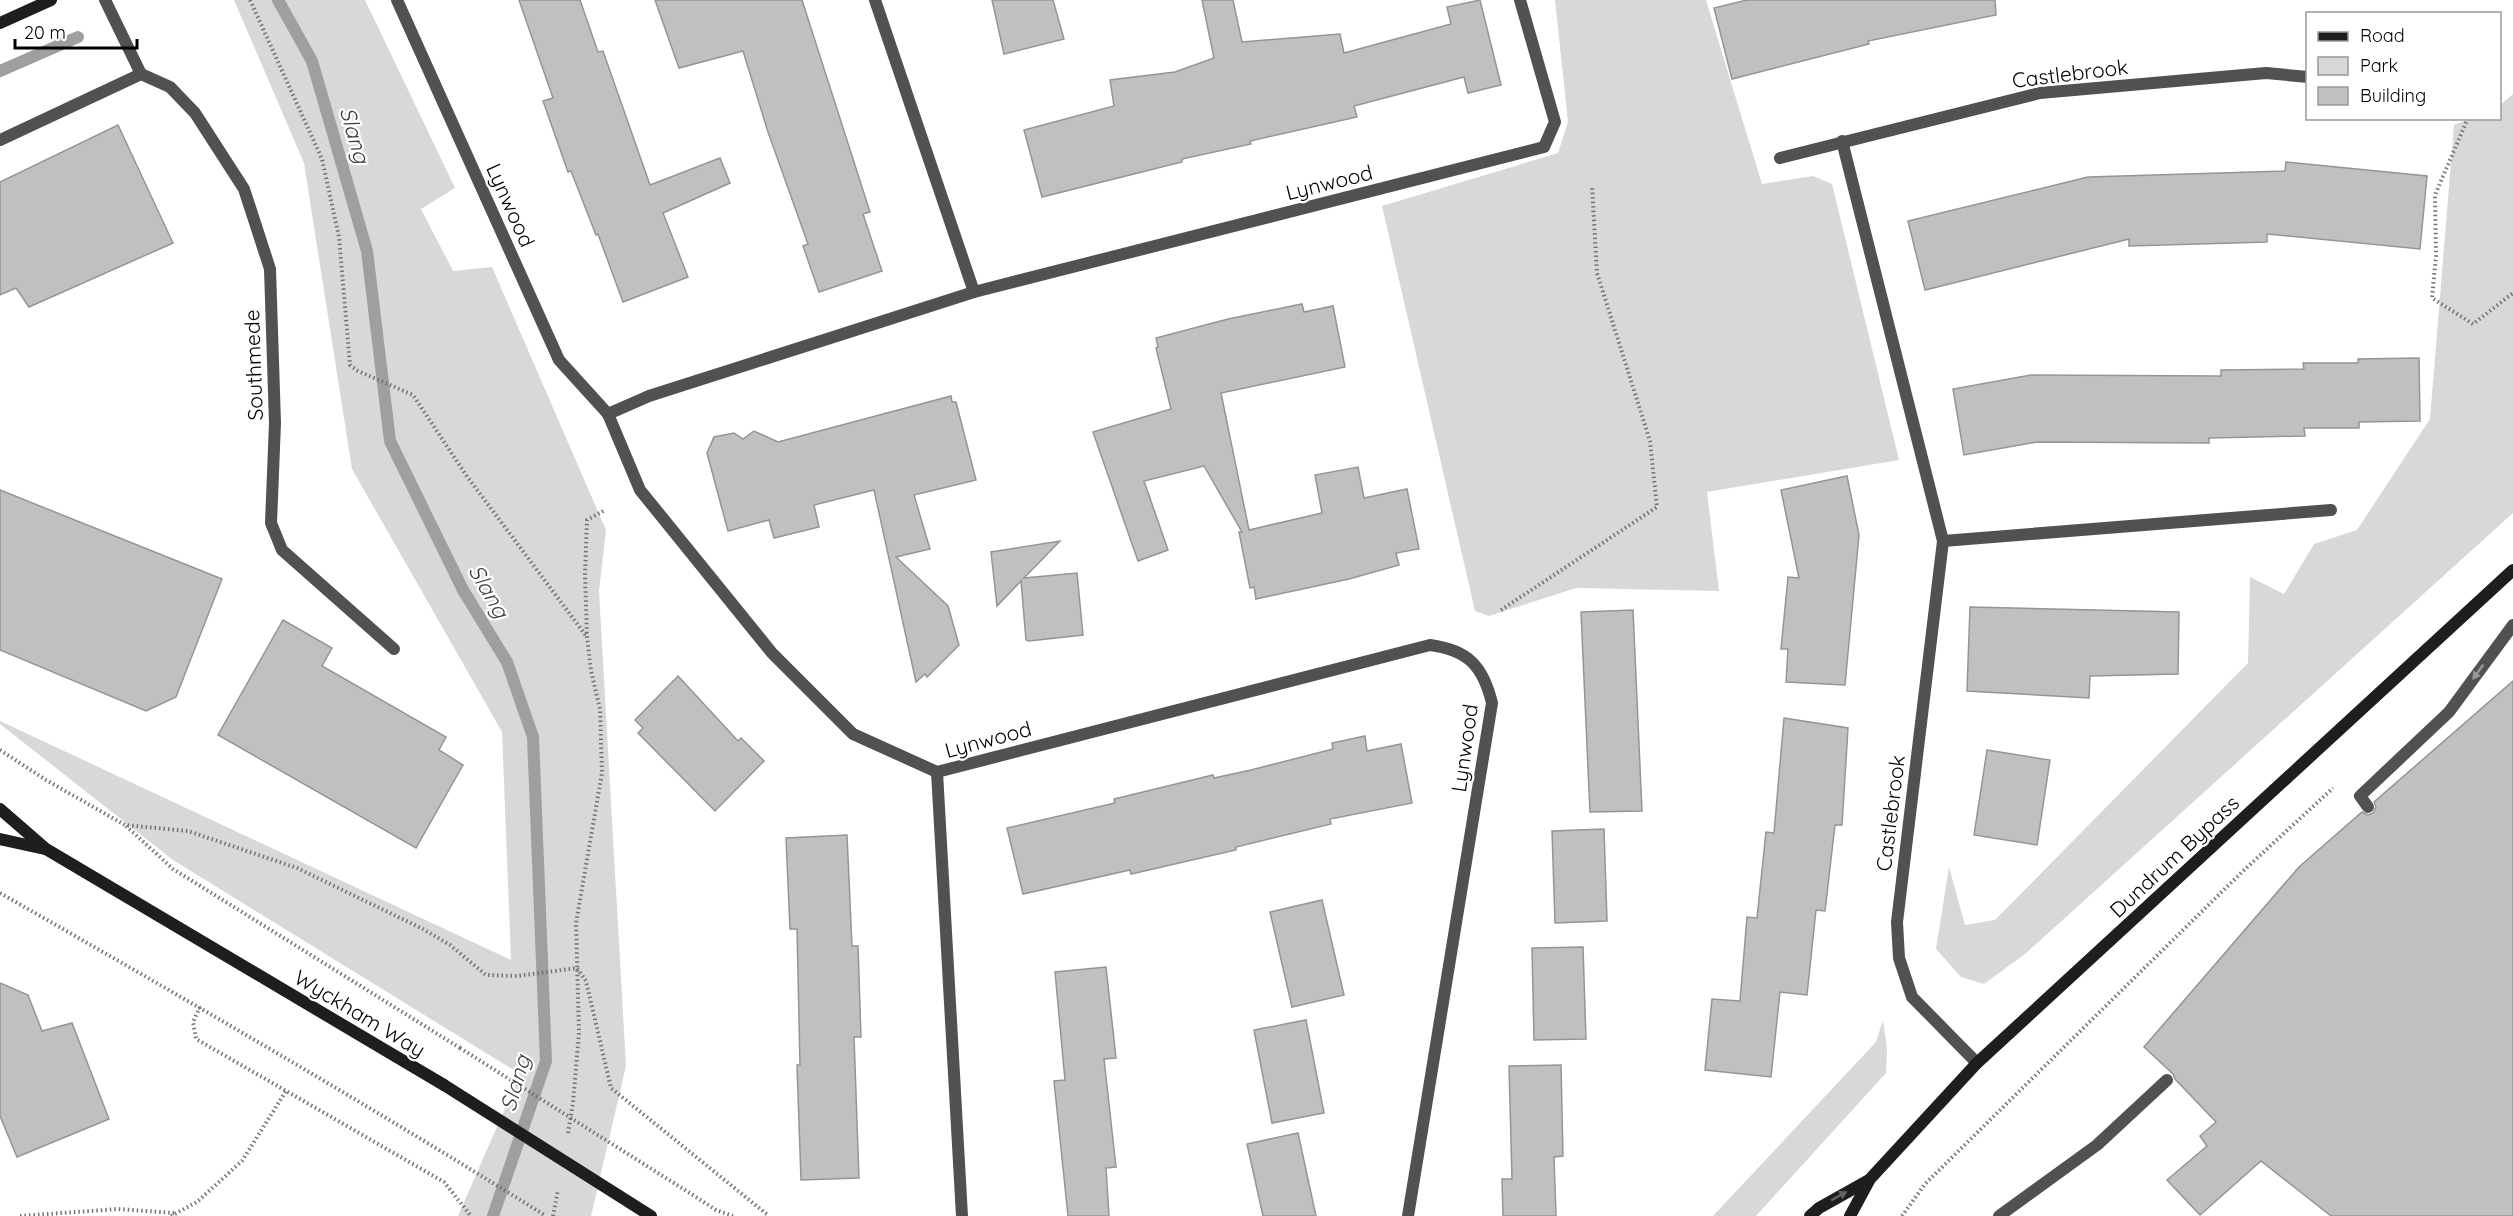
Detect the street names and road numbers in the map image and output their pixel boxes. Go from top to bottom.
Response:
street label: Castlebrook [2010,53,2130,93]
street label: Lynwood [481,159,541,251]
street label: Lynwood [1283,159,1375,205]
street label: Southmede [238,309,268,421]
street label: Lynwood [1445,702,1483,794]
street label: Lynwood [942,715,1034,763]
street label: Castlebrook [1870,753,1910,873]
street label: Dundrum Bypass [2104,789,2244,923]
street label: Wyckham Way [290,964,430,1062]

